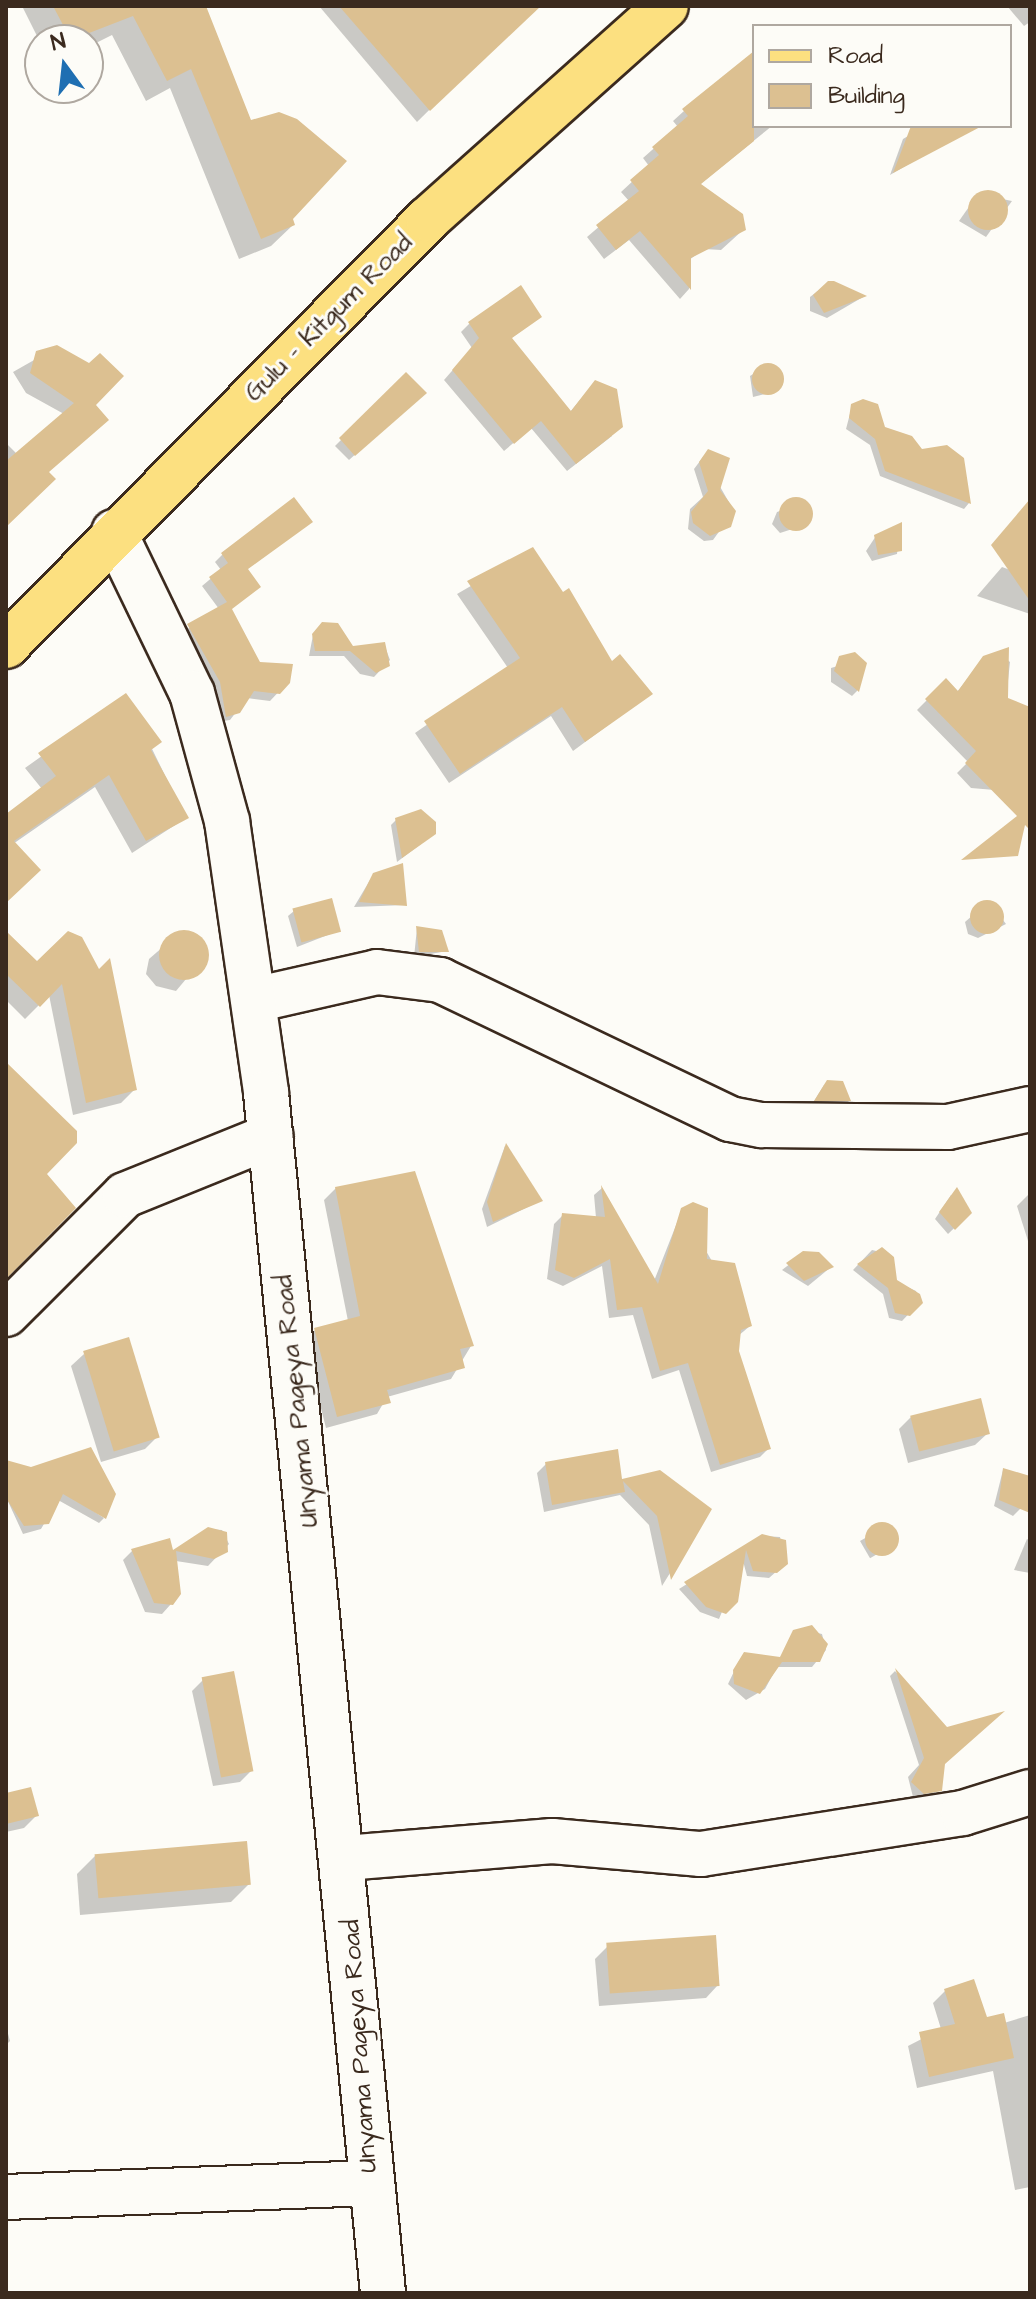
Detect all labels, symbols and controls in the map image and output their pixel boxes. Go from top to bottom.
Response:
north arrow [24,24,104,104]
legend [752,24,1012,128]
text: N [47,26,69,59]
text: Road [828,39,883,73]
text: Building [828,79,905,113]
street label: Gulu - Kitgum Road [239,228,419,408]
street label: Unyama Pageya Road [268,1273,326,1529]
street label: Unyama Pageya Road [336,1918,384,2174]

